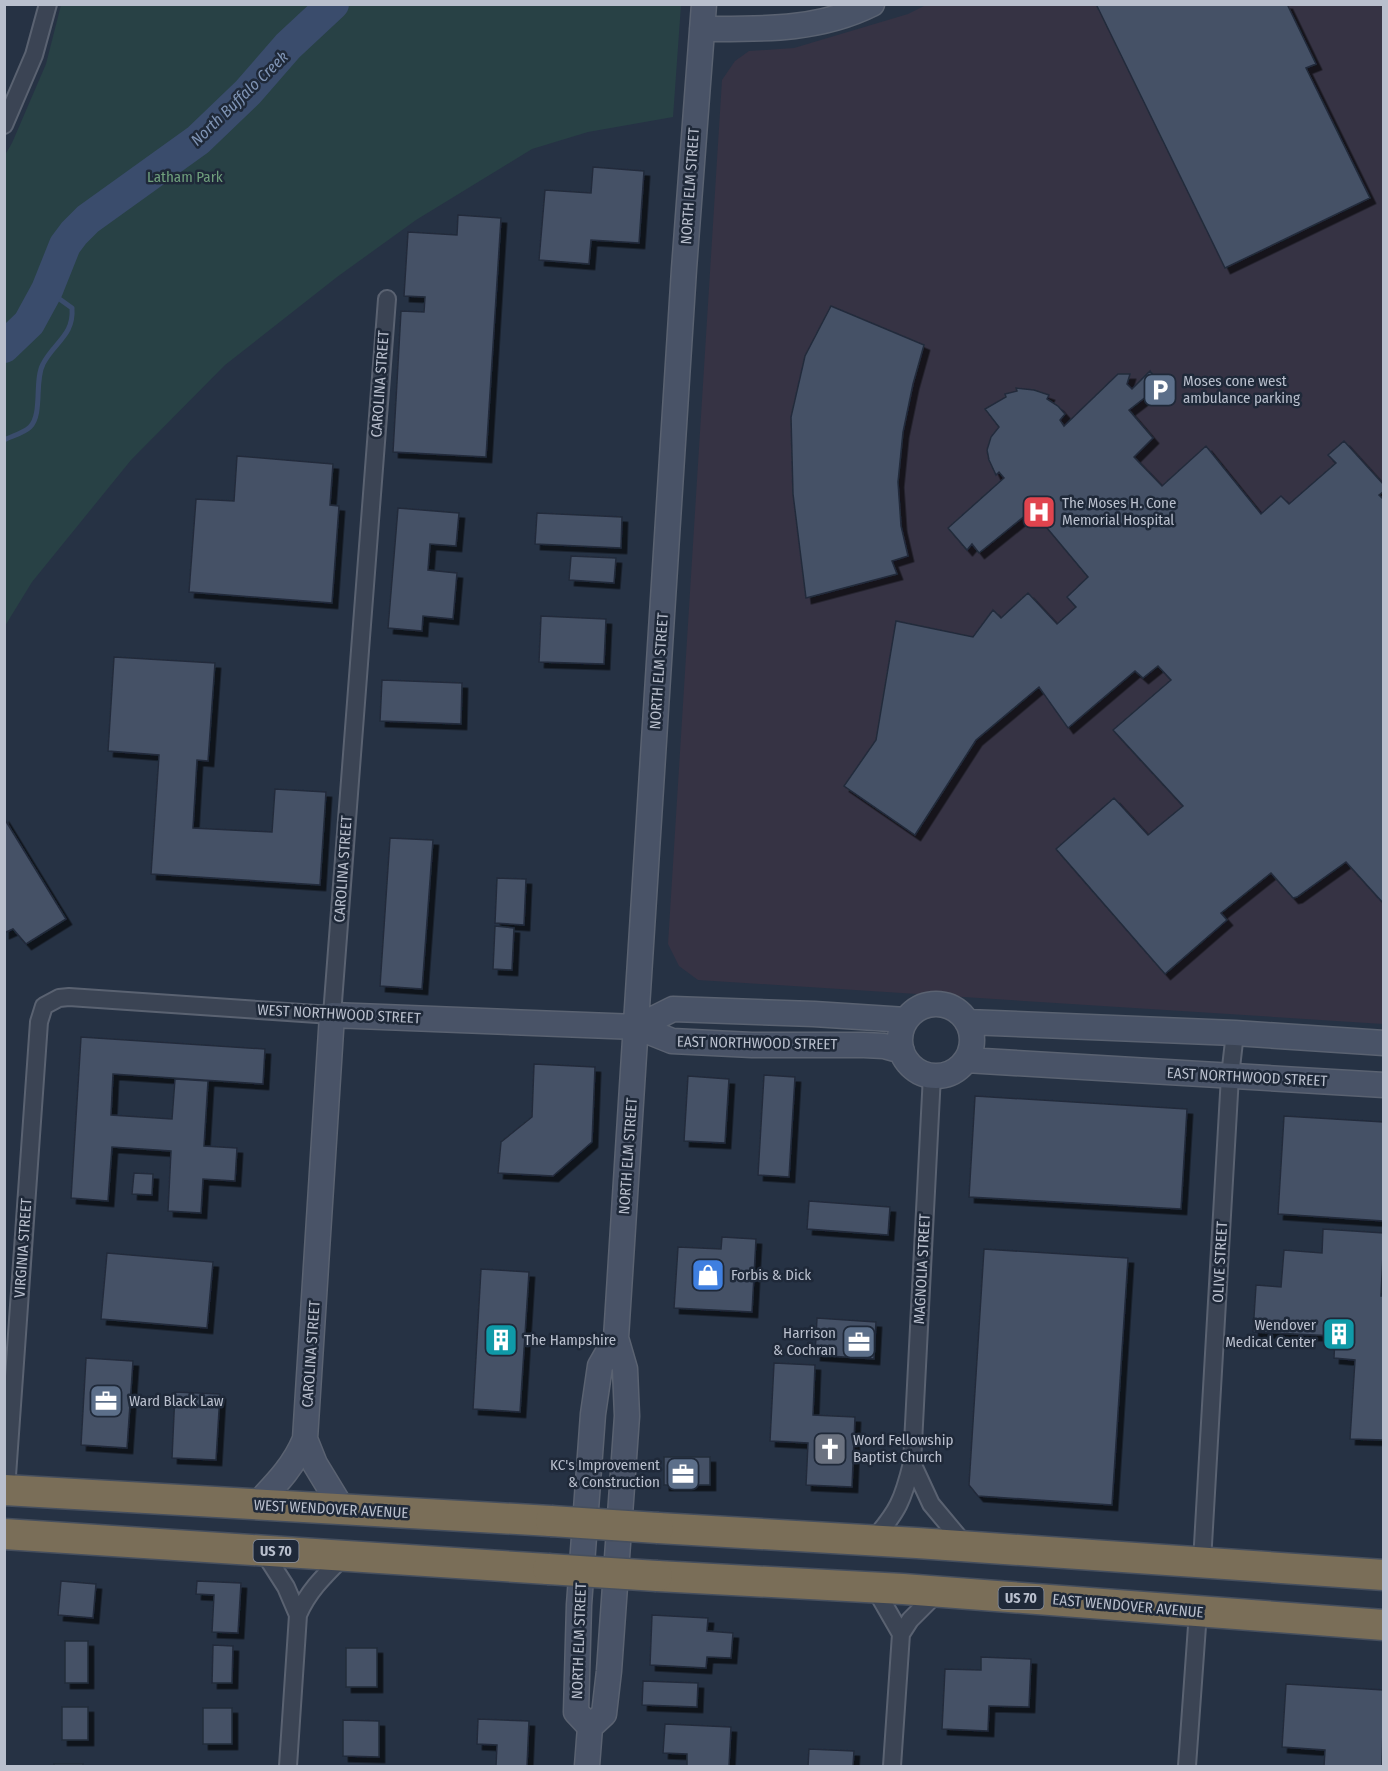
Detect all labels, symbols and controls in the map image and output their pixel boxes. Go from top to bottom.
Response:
water label: North Buffalo Creek [187,47,292,150]
street label: NORTH ELM STREET [677,127,703,245]
park label: Latham Park [147,168,223,186]
street label: CAROLINA STREET [367,330,393,438]
parking icon: Moses cone west ambulance parking [1142,372,1178,408]
place label: Moses cone west ambulance parking [1183,372,1300,407]
hospital icon: The Moses H. Cone Memorial Hospital [1021,494,1057,530]
place label: The Moses H. Cone Memorial Hospital [1062,494,1176,529]
street label: NORTH ELM STREET [646,612,672,730]
street label: CAROLINA STREET [330,815,356,923]
street label: WEST NORTHWOOD STREET [257,1001,421,1027]
street label: EAST NORTHWOOD STREET [677,1033,837,1053]
street label: EAST NORTHWOOD STREET [1166,1064,1328,1090]
street label: NORTH ELM STREET [615,1097,641,1215]
street label: VIRGINIA STREET [11,1198,35,1298]
street label: MAGNOLIA STREET [910,1213,934,1325]
street label: OLIVE STREET [1209,1221,1231,1303]
shop icon: Forbis & Dick [690,1257,726,1293]
place label: Forbis & Dick [731,1266,811,1284]
street label: CAROLINA STREET [298,1300,324,1408]
place label: Wendover Medical Center [1225,1316,1317,1351]
building icon: Wendover Medical Center [1321,1316,1357,1352]
building icon: The Hampshire [483,1322,519,1358]
place label: Harrison & Cochran [773,1324,836,1359]
office icon: Harrison & Cochran [841,1324,877,1360]
place label: The Hampshire [524,1331,616,1349]
office icon: Ward Black Law [88,1383,124,1419]
place label: Ward Black Law [129,1392,224,1410]
church icon: Word Fellowship Baptist Church [812,1431,848,1467]
place label: Word Fellowship Baptist Church [853,1431,953,1466]
place label: KC's Improvement & Construction [550,1456,660,1491]
office icon: KC's Improvement & Construction [665,1456,701,1492]
street label: WEST WENDOVER AVENUE [253,1496,409,1522]
road number: US 70 [254,1540,298,1562]
street label: NORTH ELM STREET [568,1582,590,1700]
road number: US 70 [998,1587,1044,1609]
street label: EAST WENDOVER AVENUE [1052,1590,1204,1622]

